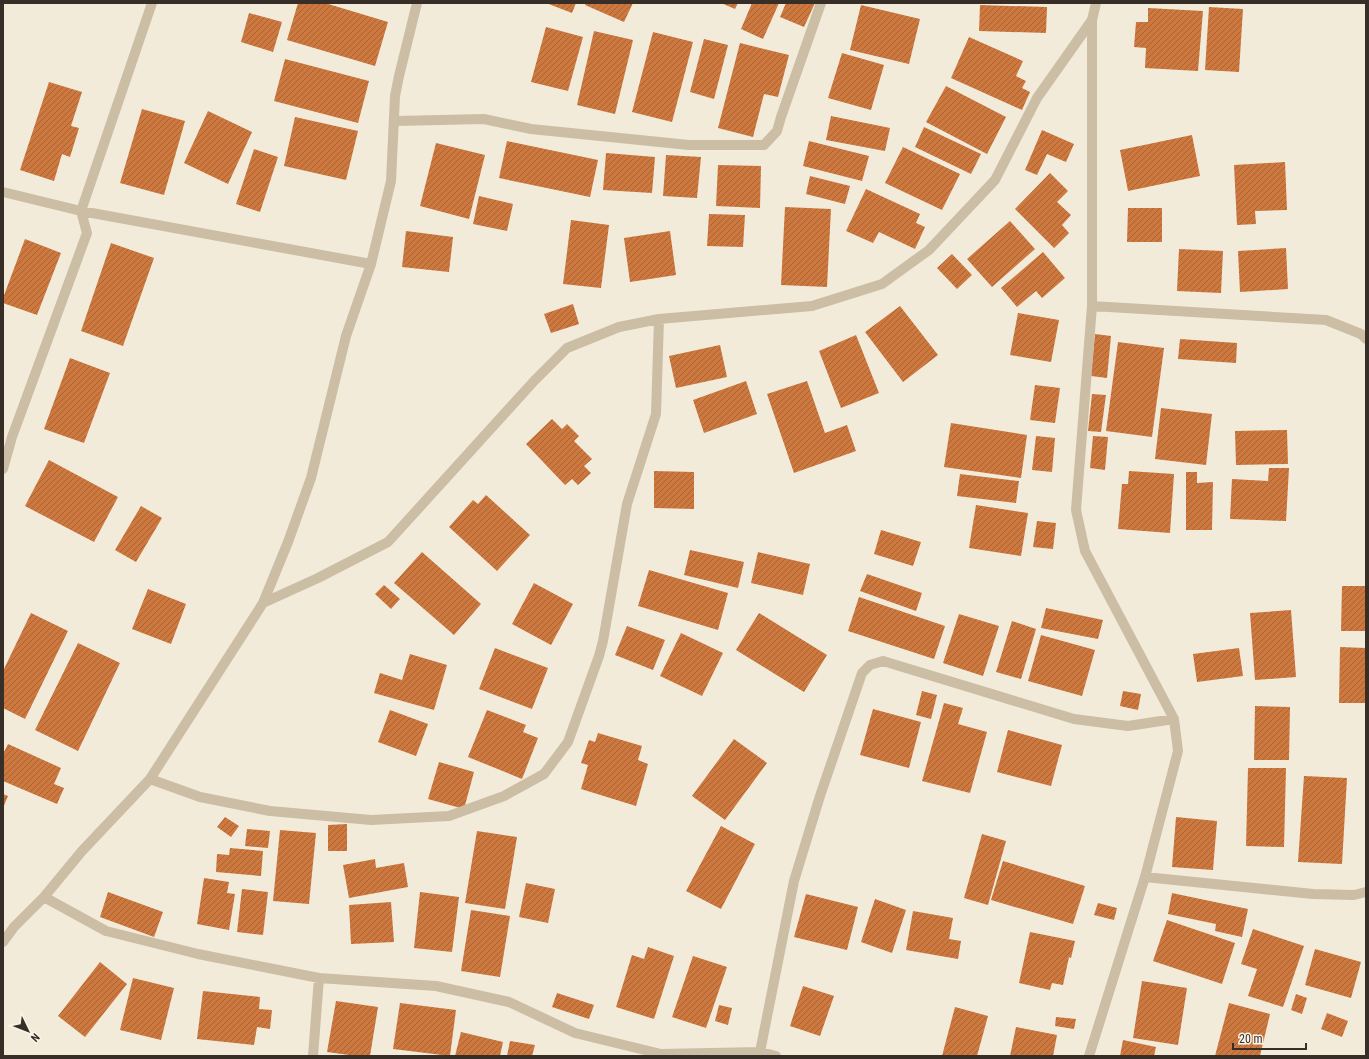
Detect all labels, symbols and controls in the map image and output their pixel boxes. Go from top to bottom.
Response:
north arrow [8,1011,48,1051]
scale bar [1233,1025,1306,1051]
text: N [28,1031,42,1045]
text: 20 m [1239,1032,1263,1046]

